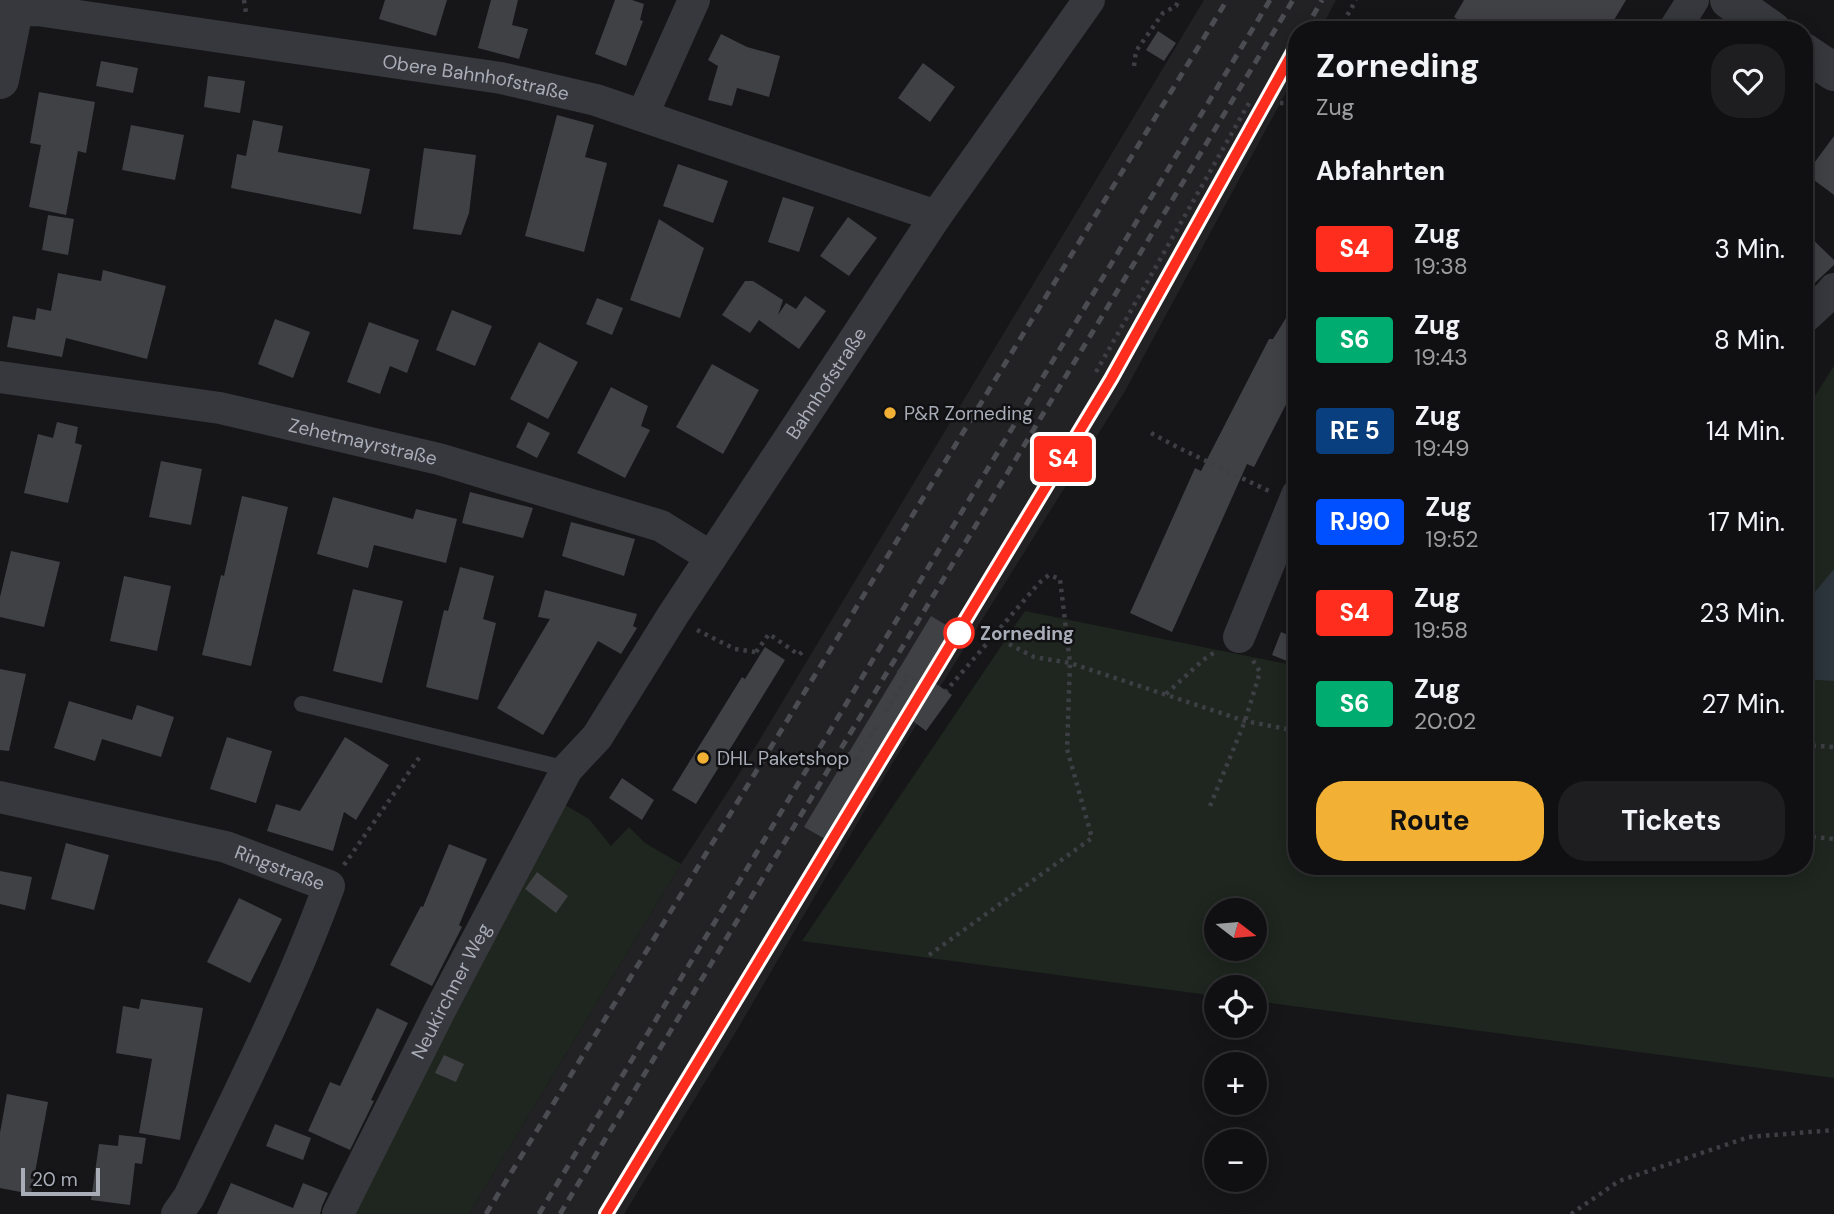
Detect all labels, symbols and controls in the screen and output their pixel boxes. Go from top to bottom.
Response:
text: Zorneding [1316,44,1480,87]
button: heart [1711,44,1785,118]
street label: Obere Bahnhofstraße [381,48,572,106]
text: Zug [1316,92,1354,122]
text: Abfahrten [1316,154,1445,188]
text: Zug [1414,217,1461,251]
text: 3 Min. [1715,232,1785,266]
text: S4 [1339,233,1370,264]
text: 19:38 [1414,251,1468,281]
text: Zug [1414,308,1461,342]
street label: Bahnhofstraße [780,322,872,444]
text: 8 Min. [1714,323,1785,357]
text: S6 [1340,324,1369,355]
text: 19:43 [1414,342,1468,372]
text: Zug [1415,399,1461,433]
place label: P&R Zorneding [904,401,1033,426]
marker: P&R Zorneding [882,405,898,421]
street label: Zehetmayrstraße [286,412,440,471]
text: 14 Min. [1706,414,1785,448]
text: RE 5 [1330,415,1380,446]
text: 19:49 [1415,433,1469,463]
line badge: S4 [1032,436,1094,482]
text: S4 [1048,443,1078,474]
text: Zug [1425,490,1472,524]
text: 17 Min. [1708,505,1785,539]
text: RJ90 [1330,506,1390,537]
text: 19:52 [1425,524,1478,554]
text: Zug [1414,581,1461,615]
text: 23 Min. [1700,596,1785,630]
text: S4 [1339,597,1370,628]
text: 19:58 [1414,615,1468,645]
marker: Zorneding [944,618,974,648]
place label: Zorneding [980,621,1074,646]
text: Zug [1414,672,1461,706]
text: 27 Min. [1701,687,1785,721]
text: S6 [1340,688,1369,719]
text: 20:02 [1414,706,1476,736]
place label: DHL Paketshop [717,746,849,771]
marker: DHL Paketshop [695,750,711,766]
button: Route [1316,781,1544,861]
button: Tickets [1558,781,1785,861]
street label: Ringstraße [231,839,328,896]
north arrow [1204,898,1267,961]
map controls [1204,898,1267,1192]
street label: Neukirchner Weg [405,918,496,1063]
button: locate [1204,975,1267,1038]
button: + [1204,1052,1267,1115]
button: − [1204,1129,1267,1192]
scale bar [21,1165,100,1197]
text: 20 m [32,1167,78,1192]

